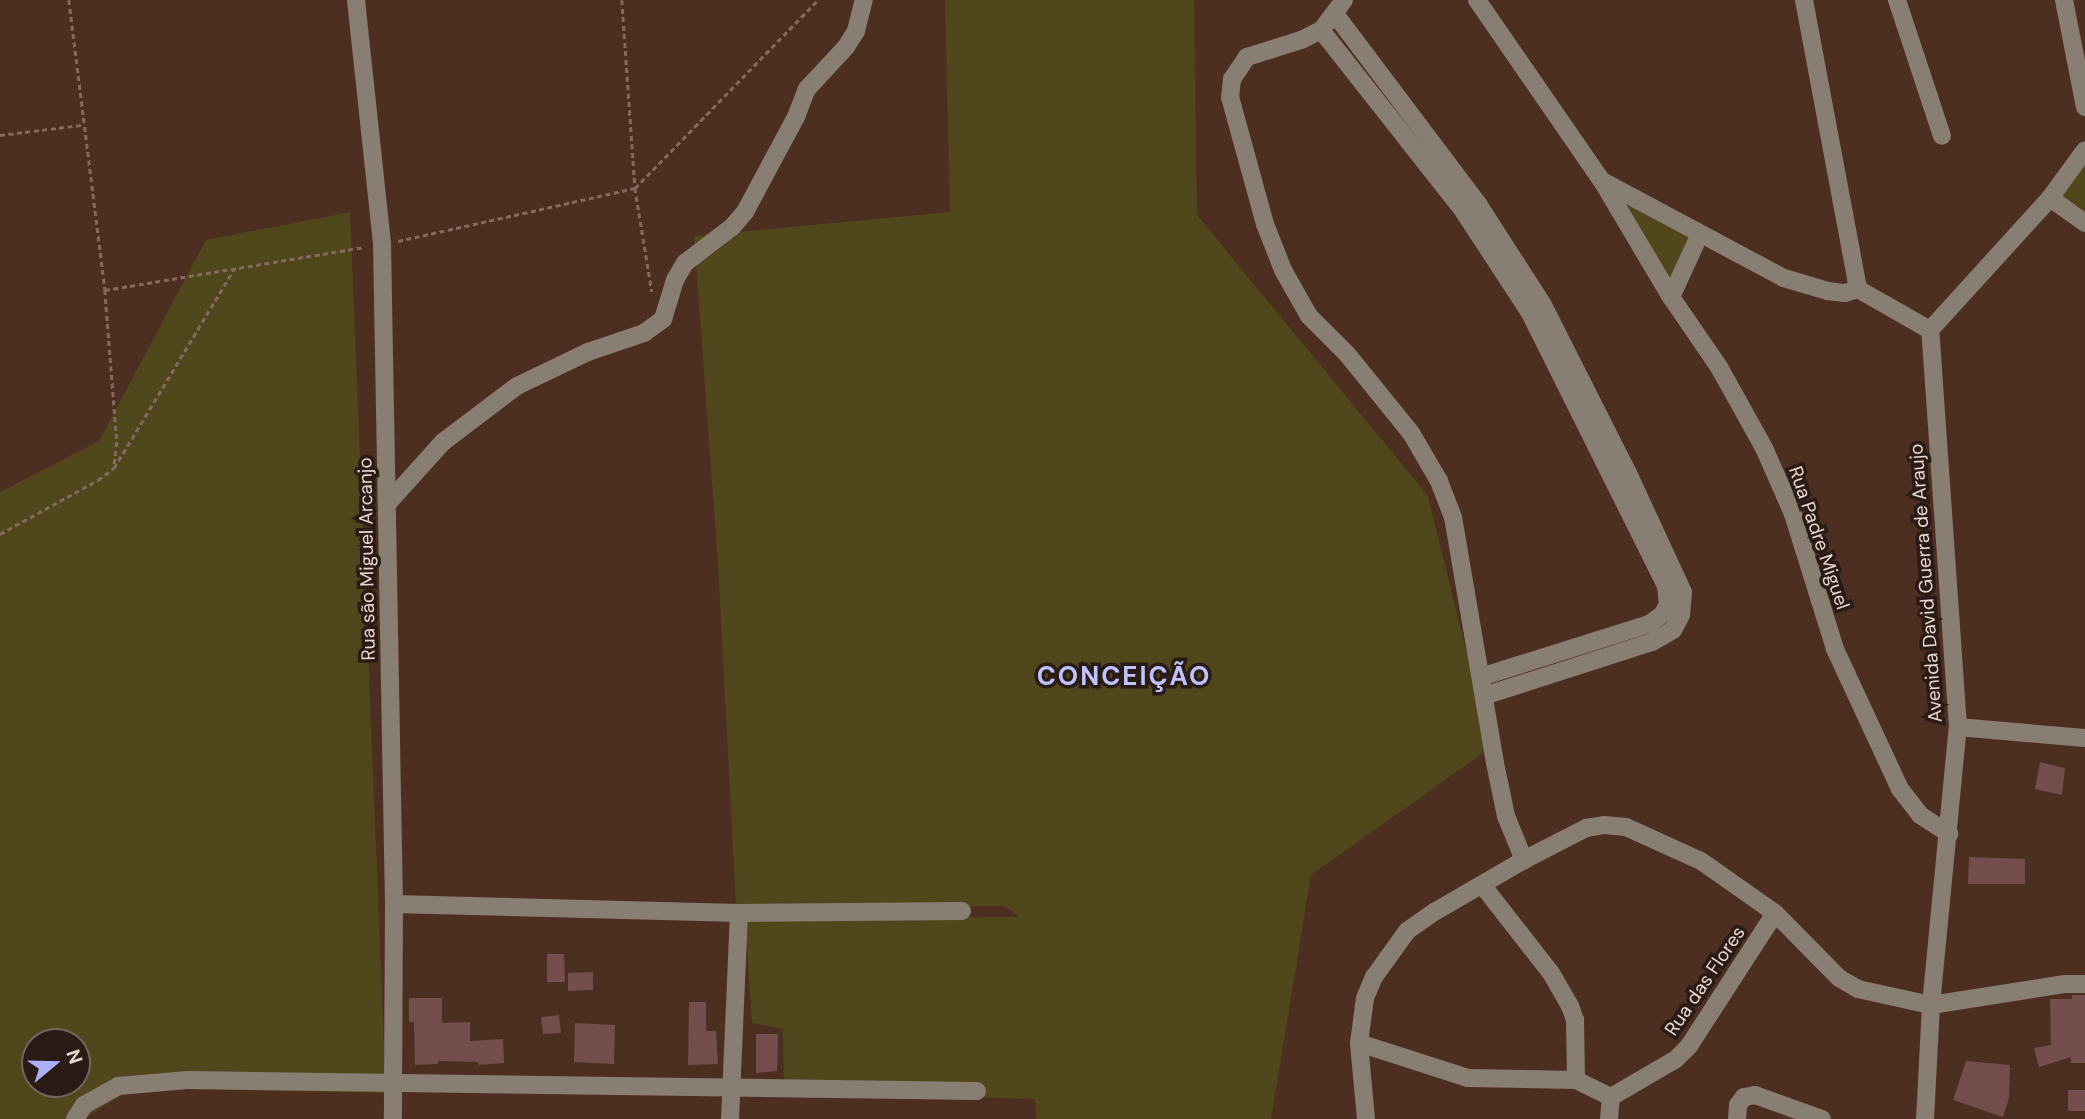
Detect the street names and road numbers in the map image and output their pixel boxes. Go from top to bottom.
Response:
street label: Avenida David Guerra de Araujo [1905,443,1947,723]
street label: Rua são Miguel Arcanjo [354,457,380,661]
street label: Rua Padre Miguel [1784,463,1854,613]
street label: Rua das Flores [1660,922,1750,1040]

